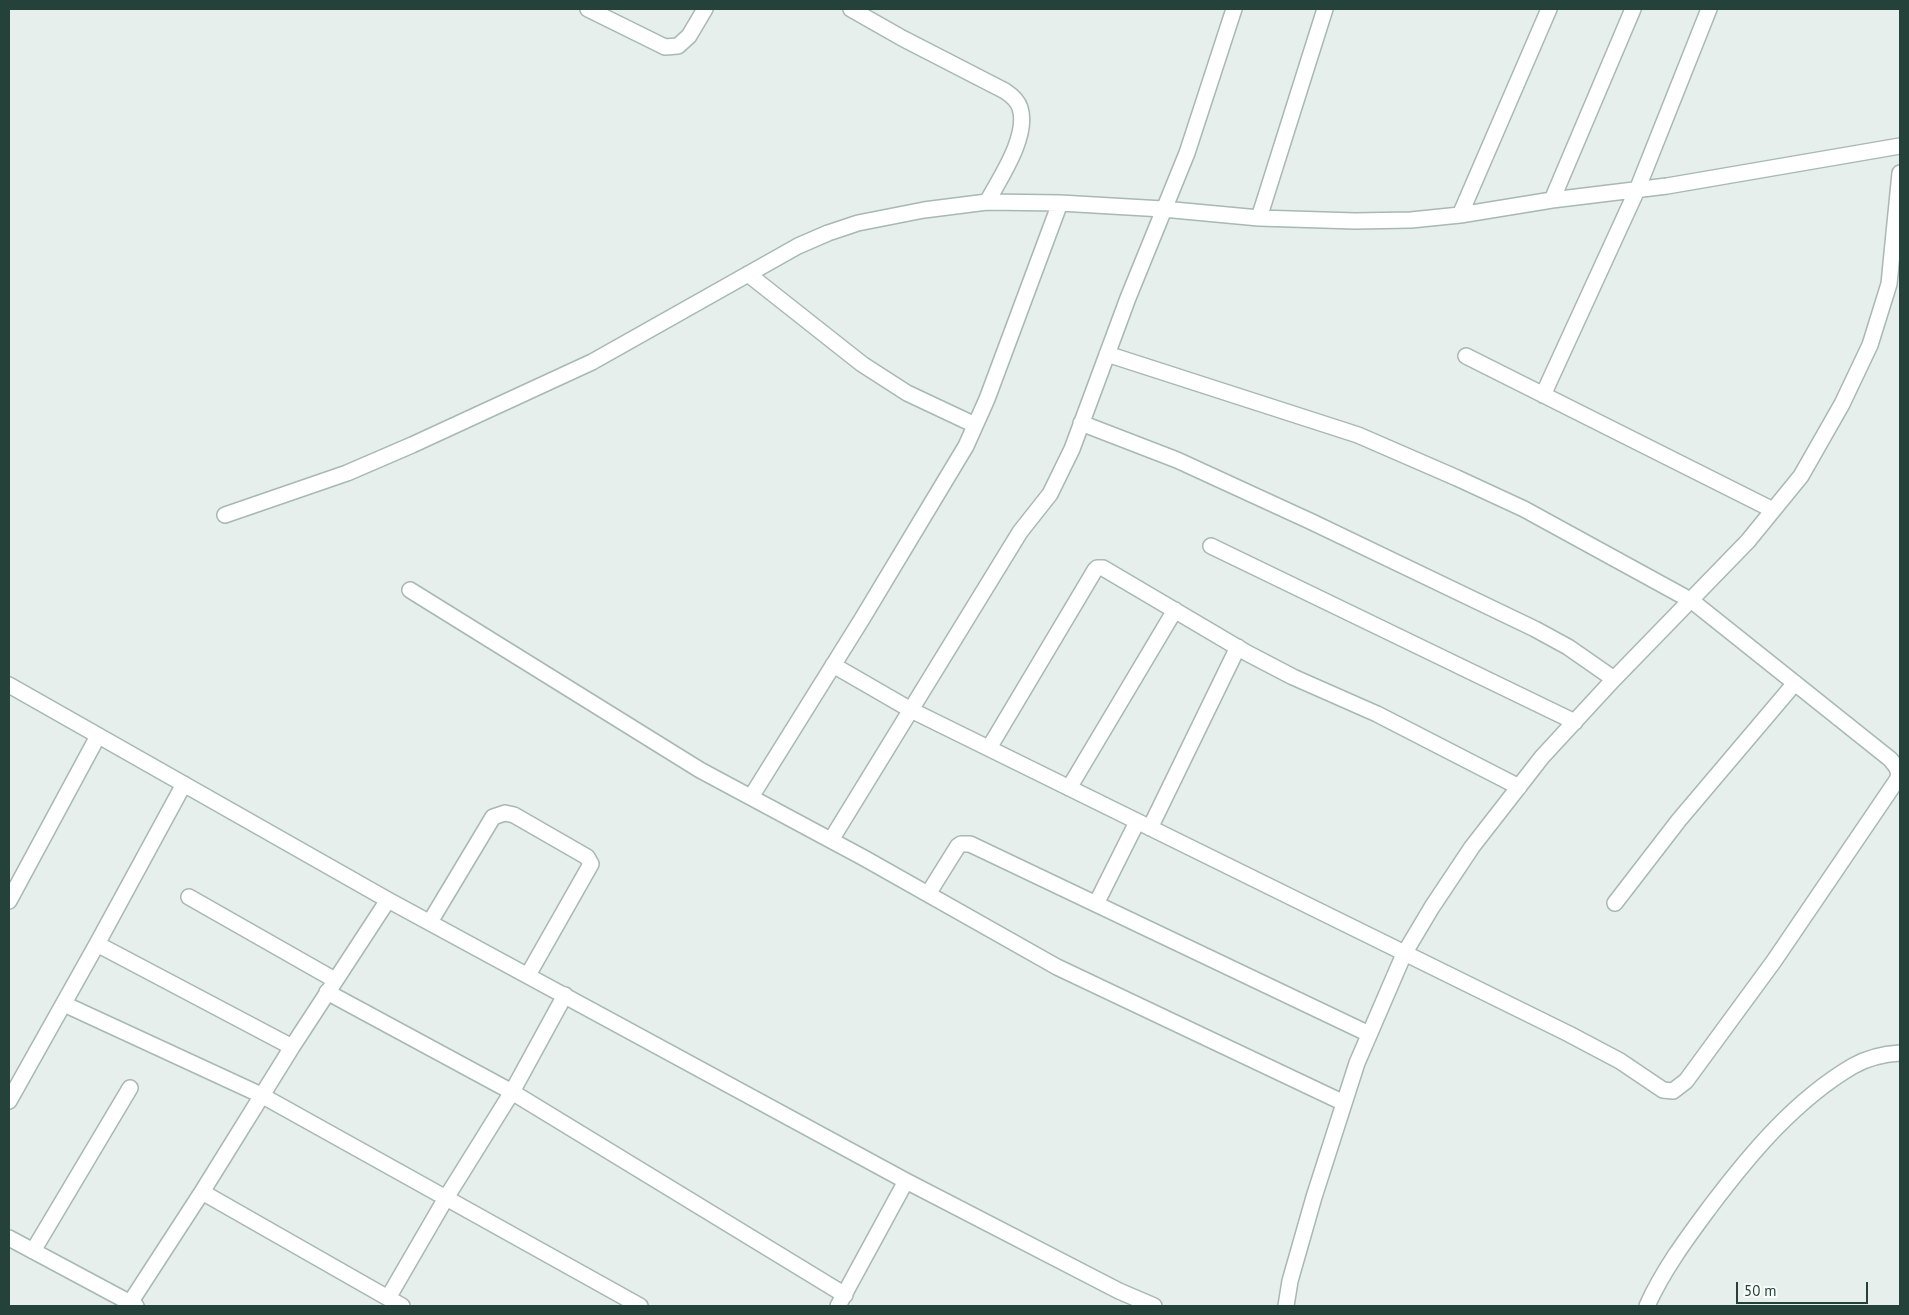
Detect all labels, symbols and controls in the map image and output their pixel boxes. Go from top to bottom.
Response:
scale bar [1739,1272,1872,1304]
text: 50 m [1744,1281,1777,1300]

